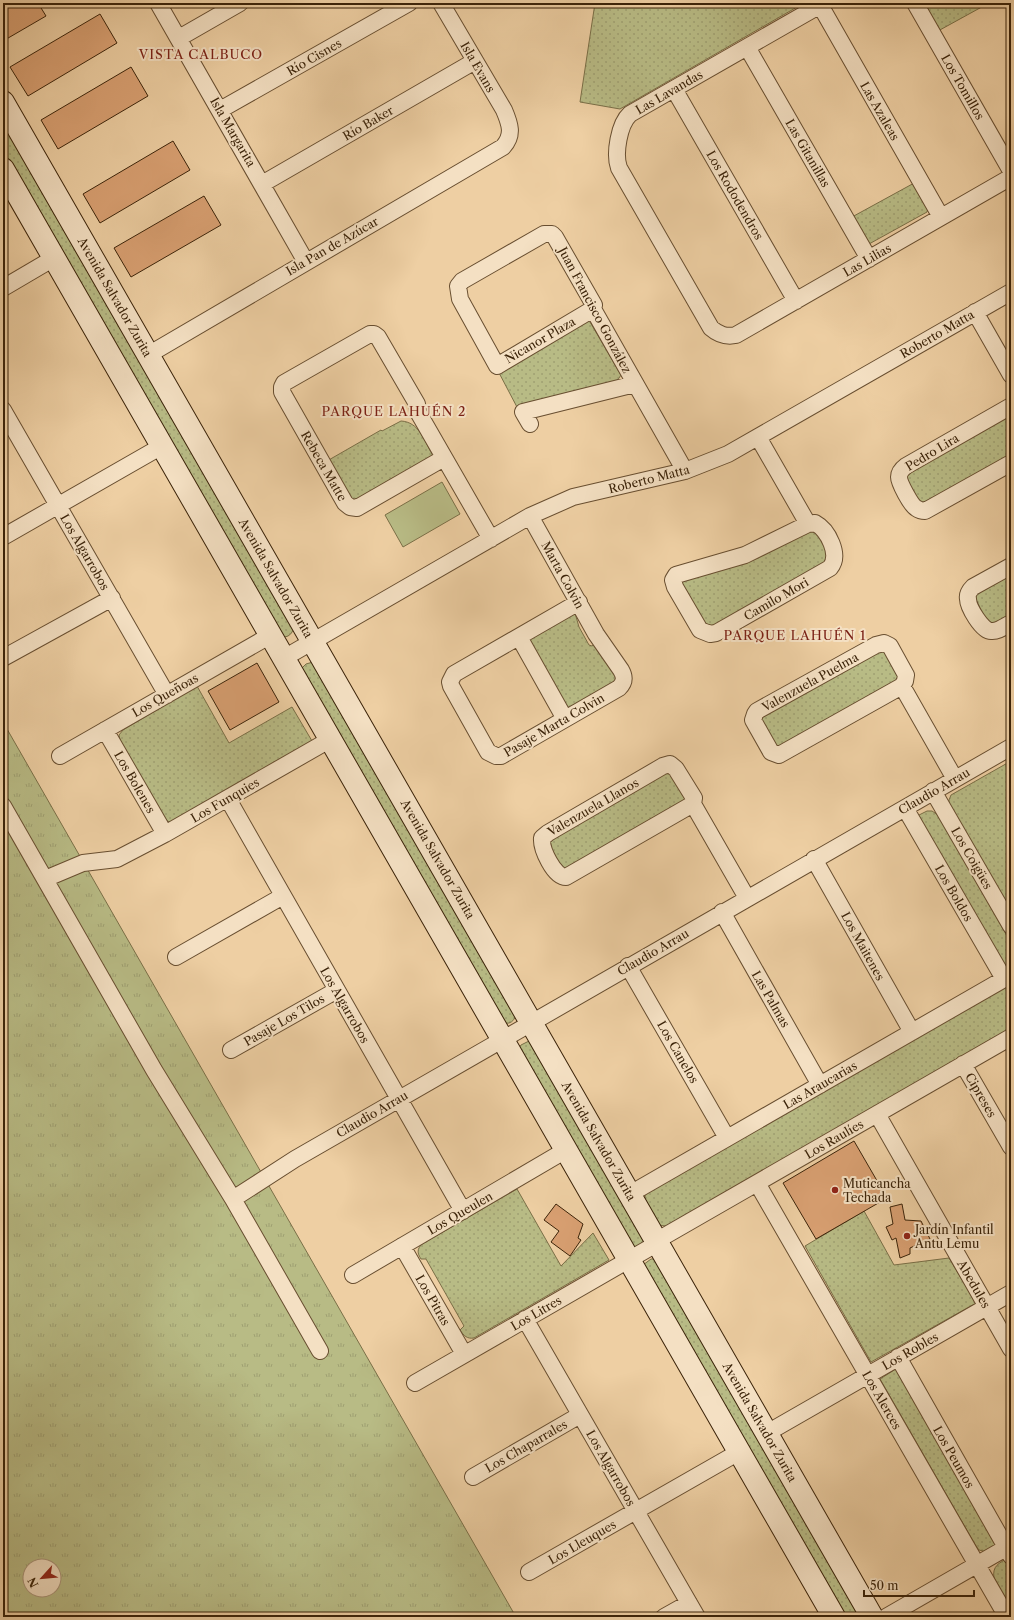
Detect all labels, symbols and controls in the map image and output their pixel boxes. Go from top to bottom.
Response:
street label: Río Cisnes [284,35,344,79]
street label: Isla Evans [457,39,499,95]
district label: VISTA CALBUCO [138,46,263,62]
street label: Los Tomillos [938,52,988,122]
street label: Las Lavandas [633,67,705,117]
street label: Las Azaleas [857,79,903,143]
street label: Isla Margarita [207,95,259,170]
street label: Río Baker [340,103,396,143]
street label: Las Gitanillas [782,116,834,190]
street label: Los Rododendros [703,148,767,242]
street label: Isla Pan de Azúcar [283,213,381,279]
street label: Avenida Salvador Zurita [74,234,156,360]
street label: Las Lilias [840,240,894,280]
street label: Juan Francisco González [554,243,635,376]
street label: Roberto Matta [897,306,977,361]
street label: Nicanor Plaza [502,313,579,366]
district label: PARQUE LAHUÉN 2 [321,403,467,419]
street label: Rebeca Matte [298,428,350,504]
street label: Pedro Lira [902,430,962,474]
street label: Roberto Matta [607,462,692,496]
street label: Los Algarrobos [57,511,113,593]
street label: Avenida Salvador Zurita [235,515,317,641]
street label: Marta Colvin [538,539,588,612]
street label: Camilo Mori [741,574,811,624]
district label: PARQUE LAHUÉN 1 [724,627,867,643]
street label: Valenzuela Puelma [758,649,861,715]
street label: Los Queñoas [129,670,201,720]
street label: Pasaje Marta Colvin [501,690,607,760]
street label: Los Bolenes [111,748,159,816]
street label: Claudio Arrau [896,764,973,818]
street label: Los Funquies [188,774,262,826]
street label: Valenzuela Llanos [544,775,641,840]
street label: Avenida Salvador Zurita [397,796,479,922]
street label: Los Coigües [948,824,996,892]
street label: Los Boldos [932,862,976,924]
street label: Los Maitenes [838,909,888,983]
street label: Claudio Arrau [615,925,692,979]
street label: Los Algarrobos [317,964,373,1046]
street label: Las Palmas [749,968,793,1030]
street label: Pasaje Los Tilos [241,991,327,1049]
street label: Los Canelos [654,1018,702,1086]
street label: Las Araucarias [780,1058,860,1112]
street label: Cipreses [962,1070,1000,1120]
street label: Avenida Salvador Zurita [558,1078,640,1204]
street label: Claudio Arrau [334,1087,411,1141]
street label: Los Raulíes [802,1116,866,1162]
place label: Muticancha Techada [843,1176,911,1205]
marker: Muticancha Techada [830,1185,840,1195]
street label: Los Queulen [425,1188,496,1238]
place label: Jardín Infantil Antu Lemu [913,1222,994,1251]
marker: Jardín Infantil Antu Lemu [902,1231,912,1241]
street label: Abedules [954,1256,994,1311]
street label: Los Pitras [412,1272,454,1328]
street label: Los Litres [508,1292,564,1334]
street label: Los Robles [879,1329,941,1373]
street label: Avenida Salvador Zurita [719,1359,801,1485]
street label: Los Alerces [859,1368,905,1432]
street label: Los Chaparrales [482,1416,570,1476]
street label: Los Peumos [930,1423,978,1491]
street label: Los Algarrobos [583,1427,639,1509]
street label: Los Lleuques [545,1517,619,1567]
north arrow [22,1558,62,1598]
scale bar [864,1572,974,1598]
text: N [24,1575,41,1590]
text: 50 m [870,1578,899,1593]

